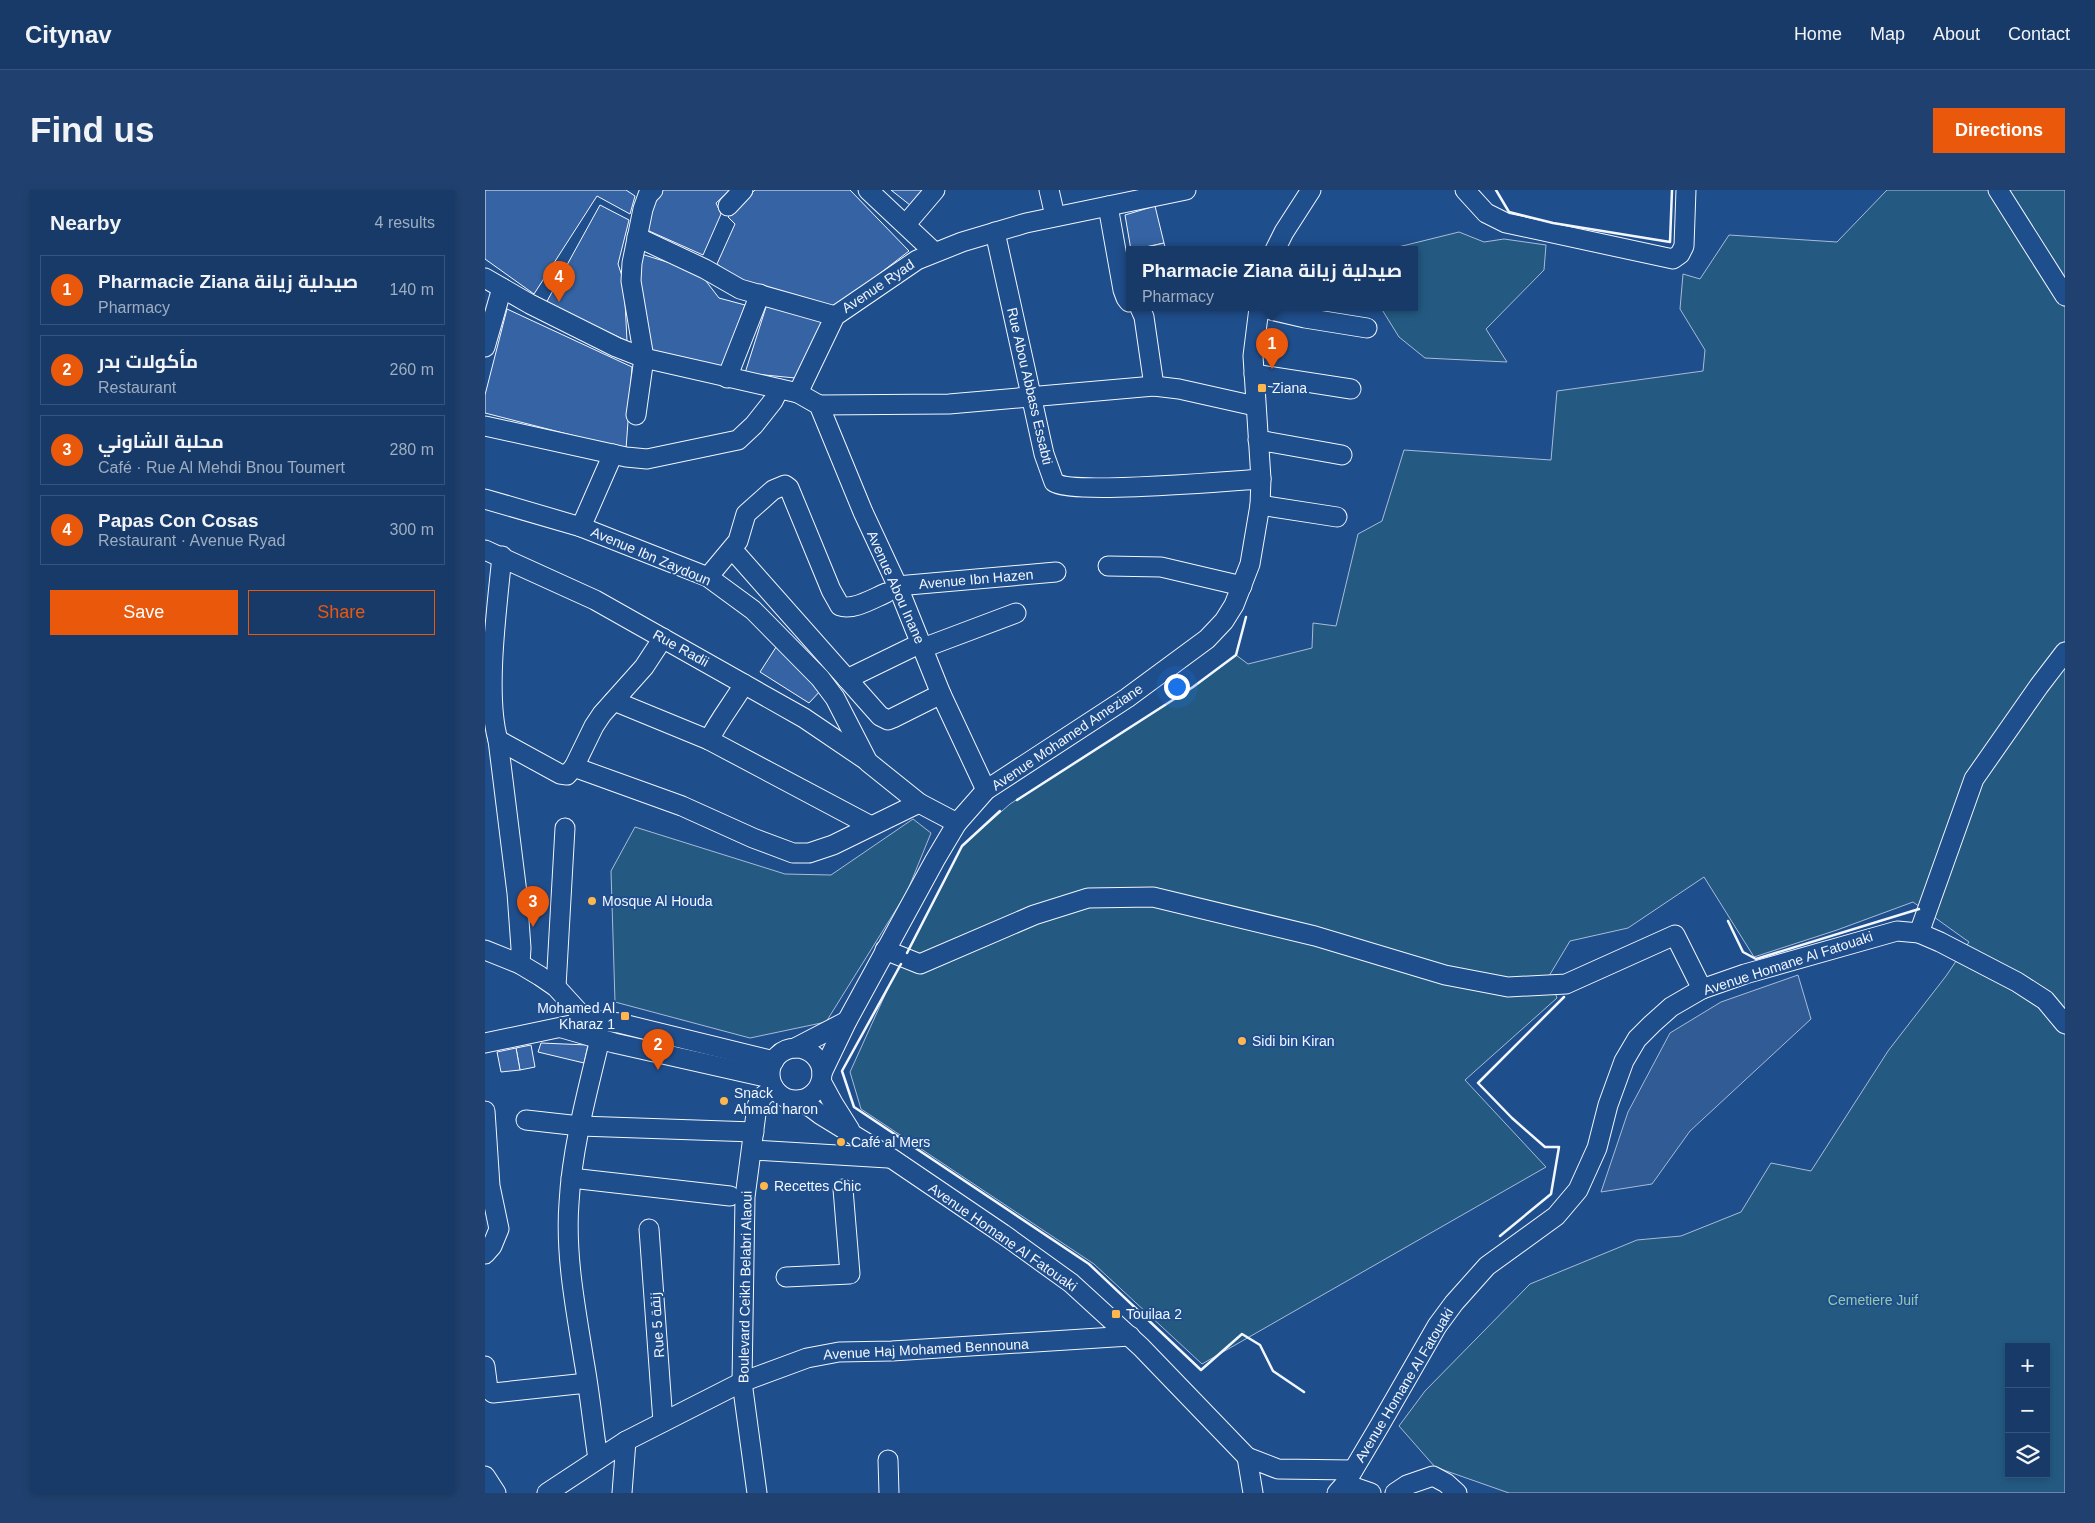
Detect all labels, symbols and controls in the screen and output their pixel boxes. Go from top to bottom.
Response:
text: Citynav [25,21,112,48]
text: Home [1794,24,1842,44]
text: Map [1870,24,1905,44]
text: About [1933,24,1980,44]
text: Contact [2008,24,2070,44]
button: Directions [1933,108,2065,153]
text: Find us [30,110,154,149]
text: Nearby [50,211,121,234]
text: 4 results [375,214,435,231]
popup [1126,246,1418,311]
street label: Avenue Ryad [839,256,917,316]
text: Pharmacie Ziana صيدلية زيانة [1142,260,1402,281]
pin: 4 [543,261,575,302]
text: Pharmacie Ziana صيدلية زيانة [98,271,358,292]
text: 1 [63,281,71,298]
text: 140 m [390,281,434,298]
text: Pharmacy [1142,288,1214,305]
text: Pharmacy [98,299,170,316]
street label: Rue Abou Abbass Essabti [1004,306,1056,466]
pin: 1 [1256,328,1288,369]
text: مأكولات بدر [98,351,198,372]
text: 2 [63,361,71,378]
text: 260 m [390,361,434,378]
text: Restaurant [98,379,176,396]
place label: Ziana [1272,380,1307,396]
marker: Ziana [1256,382,1268,394]
text: محلبة الشاوني [98,431,224,452]
text: 3 [63,441,71,458]
text: 280 m [390,441,434,458]
text: Café · Rue Al Mehdi Bnou Toumert [98,459,345,476]
text: Papas Con Cosas [98,510,259,531]
text: 4 [63,521,71,538]
text: 300 m [390,521,434,538]
street label: Avenue Ibn Zaydoun [589,523,713,589]
street label: Avenue Abou Inane [864,528,928,646]
text: Restaurant · Avenue Ryad [98,532,285,549]
street label: Avenue Ibn Hazen [918,566,1034,592]
button: Save [50,590,238,635]
button: Share [248,590,435,635]
street label: Rue Radii [650,626,712,670]
your location [1164,674,1190,700]
street label: Avenue Mohamed Ameziane [988,680,1146,794]
pin: 3 [517,886,549,927]
place label: Mosque Al Houda [602,893,713,909]
marker: Mosque Al Houda [586,895,598,907]
street label: Avenue Homane Al Fatouaki [1701,928,1875,998]
place label: Mohamed Al Kharaz 1 [537,1000,615,1032]
marker: Mohamed Al Kharaz 1 [619,1010,631,1022]
pin: 2 [642,1029,674,1070]
place label: Sidi bin Kiran [1252,1033,1335,1049]
marker: Sidi bin Kiran [1236,1035,1248,1047]
place label: Snack Ahmad haron [734,1085,818,1117]
marker: Snack Ahmad haron [718,1095,730,1107]
place label: Café al Mers [851,1134,930,1150]
marker: Café al Mers [835,1136,847,1148]
place label: Recettes Chic [774,1178,861,1194]
marker: Recettes Chic [758,1180,770,1192]
street label: Avenue Homane Al Fatouaki [926,1180,1080,1294]
street label: Boulevard Ceikh Belabri Alaoui [735,1191,755,1383]
street label: Rue 5 زنقة [647,1292,667,1358]
park label: Cemetiere Juif [1828,1292,1918,1308]
street label: Avenue Homane Al Fatouaki [1352,1305,1456,1465]
place label: Touilaa 2 [1126,1306,1182,1322]
marker: Touilaa 2 [1110,1308,1122,1320]
street label: Avenue Haj Mohamed Bennouna [823,1336,1029,1362]
map controls [2005,1343,2050,1478]
button: + [2005,1343,2050,1388]
button: − [2005,1388,2050,1433]
button: layers [2005,1433,2050,1478]

